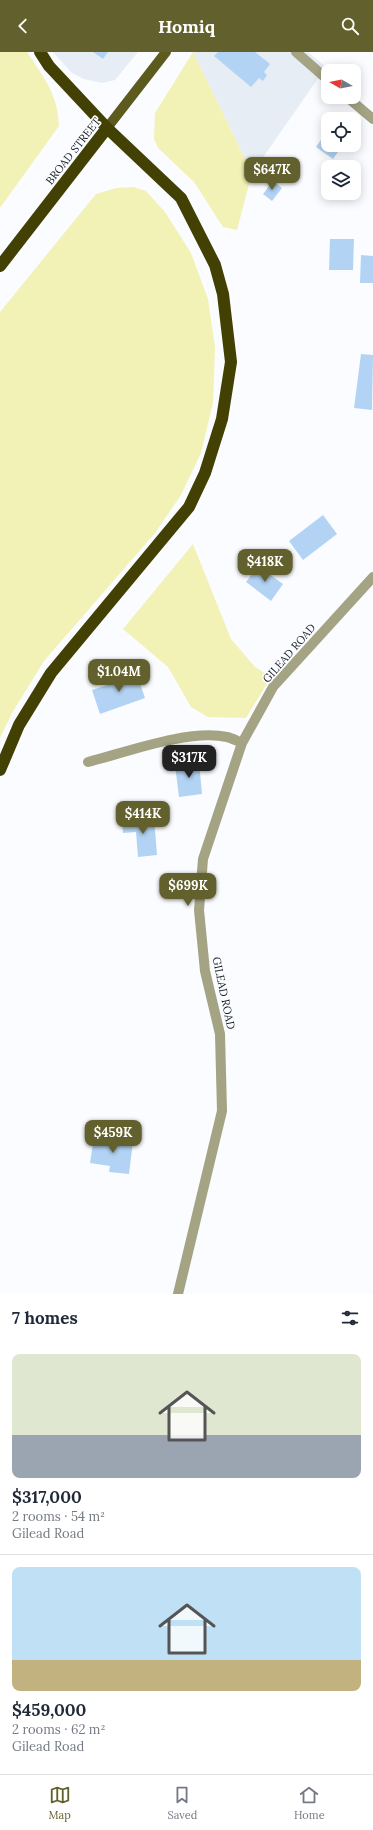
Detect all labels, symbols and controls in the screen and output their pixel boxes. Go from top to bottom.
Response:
icon: back [12,15,34,37]
text: Homiq [158,15,215,38]
icon: search [339,15,361,37]
north arrow [321,64,361,104]
map controls [321,64,361,200]
button: locate [321,112,361,152]
street label: BROAD STREET [43,115,103,187]
pin: $647K [244,157,300,191]
button: layers [321,160,361,200]
text: $647K [253,161,291,178]
pin: $418K [237,549,293,583]
text: $418K [247,553,283,570]
street label: GILEAD ROAD [260,621,318,685]
pin: $1.04M [86,659,152,693]
text: $1.04M [97,663,141,680]
pin: $317K [161,745,217,779]
text: $317K [171,749,207,766]
pin: $414K [115,801,171,835]
text: $414K [125,805,161,822]
pin: $699K [160,873,216,907]
text: $699K [168,877,208,894]
street label: GILEAD ROAD [209,955,239,1031]
pin: $459K [85,1120,141,1154]
text: $459K [94,1124,132,1141]
text: 7 homes [12,1307,78,1329]
icon: filters [339,1307,361,1329]
icon: home [151,1380,223,1452]
text: $317,000 [12,1486,82,1508]
text: 2 rooms · 54 m² [12,1508,105,1525]
text: Gilead Road [12,1525,84,1542]
icon: home [151,1593,223,1665]
text: $459,000 [12,1699,86,1721]
text: 2 rooms · 62 m² [12,1721,105,1738]
text: Gilead Road [12,1738,84,1755]
tab: Map [48,1784,71,1822]
tab: Saved [167,1784,197,1822]
tab: Home [294,1784,325,1822]

